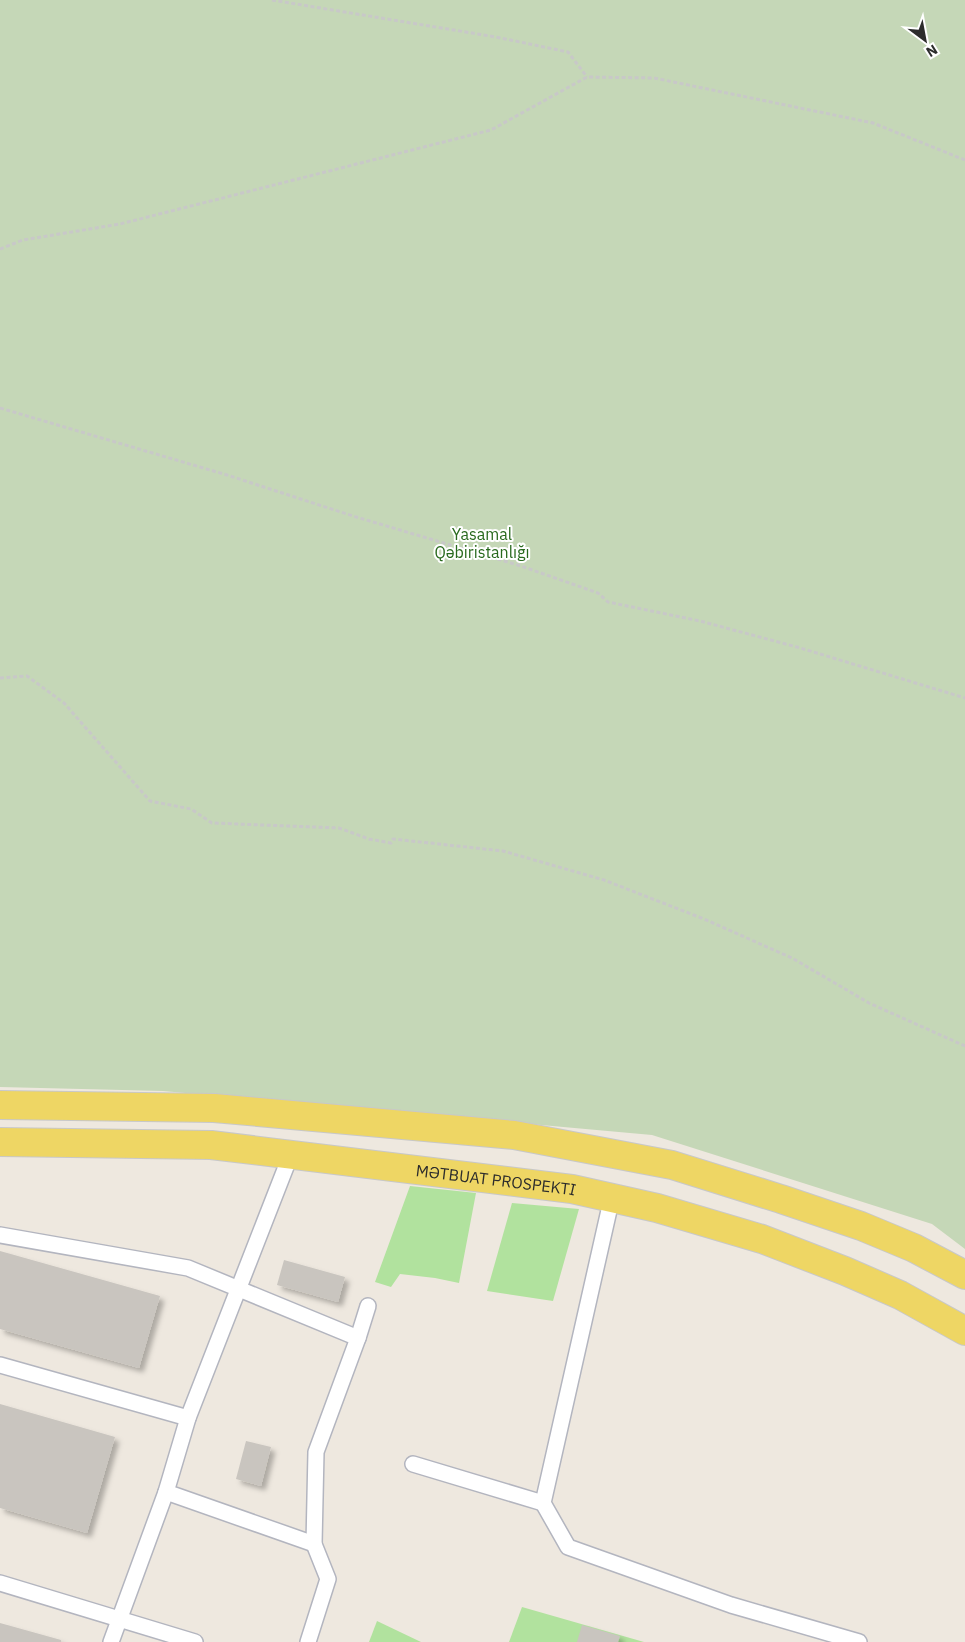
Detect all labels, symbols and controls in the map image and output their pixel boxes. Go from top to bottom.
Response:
north arrow [900,15,950,65]
text: N [923,41,941,61]
park label: Yasamal Qəbiristanlığı [434,524,530,562]
street label: MƏTBUAT PROSPEKTI [415,1160,578,1200]

